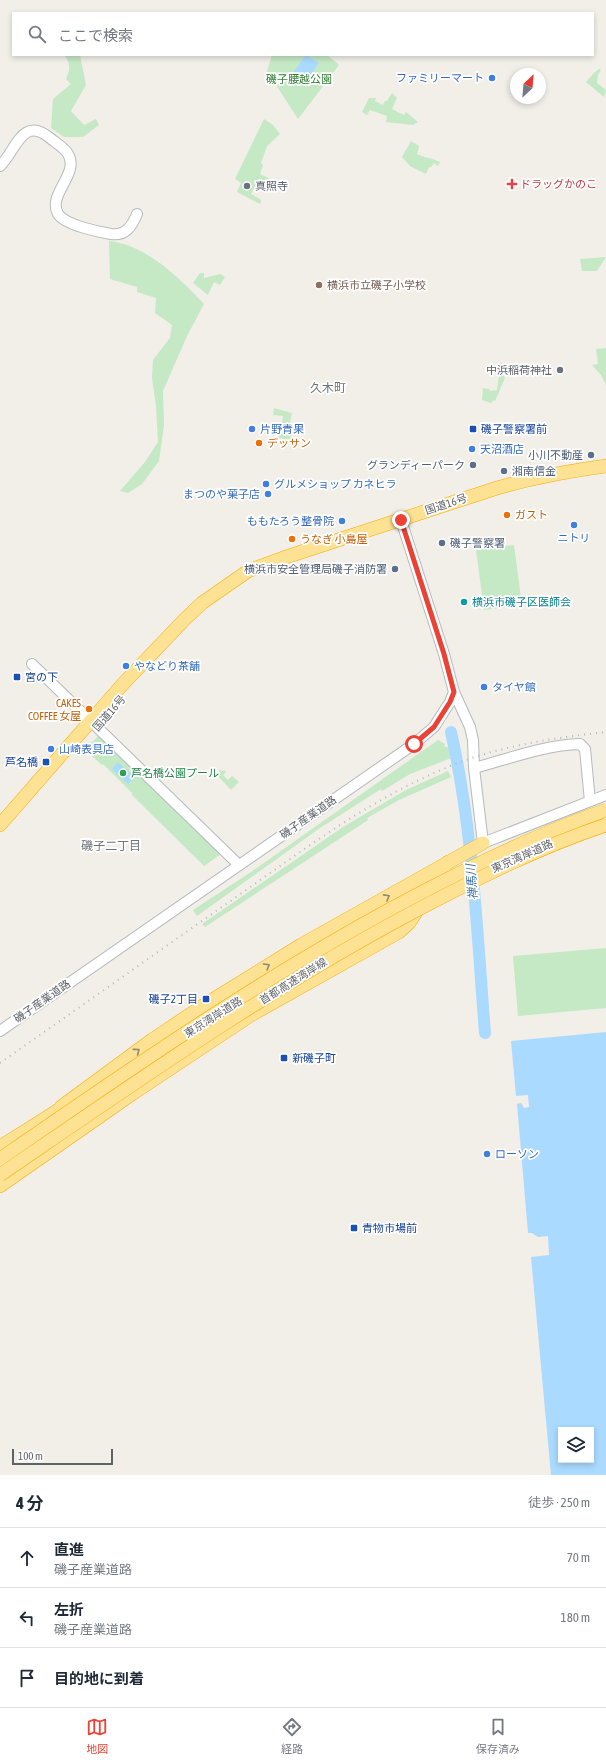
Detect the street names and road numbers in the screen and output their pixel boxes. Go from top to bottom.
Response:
street label: 国道16号 [424,492,468,516]
street label: 国道16号 [90,693,128,733]
street label: 磯子産業道路 [278,793,338,841]
street label: 東京湾岸道路 [489,837,555,875]
street label: 首都高速湾岸線 [257,956,329,1006]
street label: 磯子産業道路 [12,977,72,1025]
street label: 東京湾岸道路 [182,994,244,1040]

